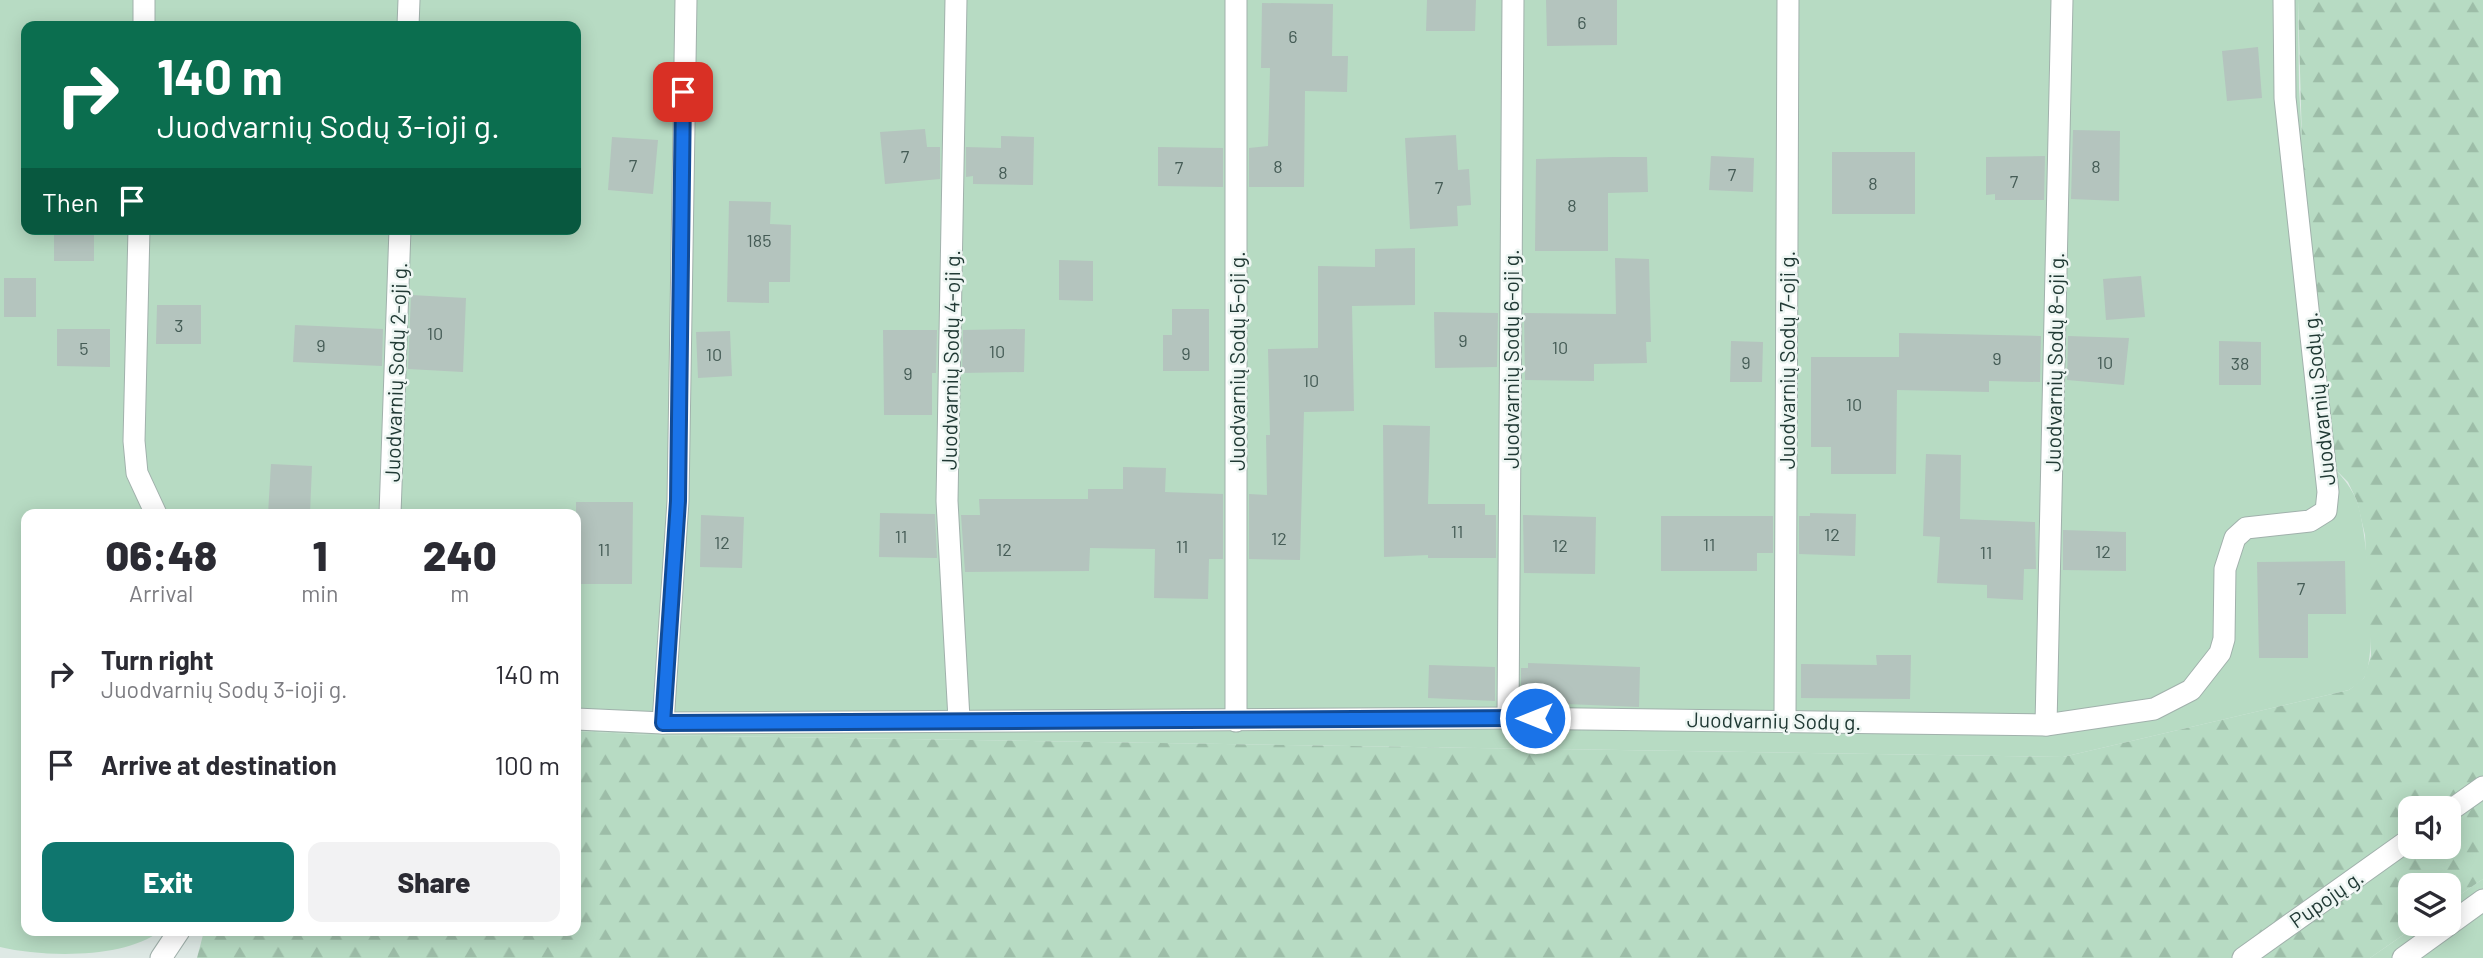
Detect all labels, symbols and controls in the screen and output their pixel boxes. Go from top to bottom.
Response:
house number: 6 [1577,11,1587,33]
house number: 6 [1288,25,1298,47]
text: 140 m [157,46,283,105]
icon: right [42,49,133,140]
pin [653,62,713,122]
icon: arrive [664,73,702,111]
text: Juodvarnių Sodų 3-ioji g. [157,106,500,144]
house number: 7 [901,145,910,167]
house number: 7 [629,154,638,176]
house number: 8 [1273,155,1283,177]
house number: 8 [2091,155,2101,177]
house number: 7 [1175,156,1184,178]
house number: 8 [998,161,1008,183]
house number: 7 [1728,163,1737,185]
house number: 7 [2010,170,2019,192]
house number: 8 [1868,172,1878,194]
house number: 7 [1435,176,1444,198]
icon: arrive [113,182,151,220]
text: Then [42,186,99,217]
house number: 8 [1567,194,1577,216]
house number: 185 [747,229,771,251]
street label: Juodvarnių Sodų 6-oji g. [1498,249,1523,469]
street label: Juodvarnių Sodų 4-oji g. [936,250,964,470]
street label: Juodvarnių Sodų 5-oji g. [1224,251,1249,471]
street label: Juodvarnių Sodų 7-oji g. [1774,251,1799,469]
street label: Juodvarnių Sodų 8-oji g. [2040,252,2068,472]
street label: Juodvarnių Sodų 2-oji g. [379,262,411,482]
street label: Juodvarnių Sodų g. [2296,311,2340,487]
house number: 3 [174,314,184,336]
house number: 10 [427,322,443,344]
house number: 9 [1458,329,1468,351]
house number: 9 [316,334,326,356]
house number: 10 [1552,336,1568,358]
house number: 5 [79,337,89,359]
house number: 10 [989,340,1005,362]
house number: 9 [1181,342,1191,364]
house number: 10 [706,343,722,365]
house number: 9 [1992,347,2002,369]
house number: 9 [1741,351,1751,373]
house number: 10 [2097,351,2113,373]
house number: 38 [2231,352,2249,374]
house number: 9 [903,362,913,384]
house number: 10 [1303,369,1319,391]
house number: 10 [1846,393,1862,415]
house number: 11 [1451,520,1463,542]
house number: 12 [1824,523,1840,545]
house number: 11 [895,525,907,547]
house number: 12 [1271,527,1287,549]
text: 06:48 [105,529,217,579]
text: 1 [312,529,327,579]
text: 240 [423,529,497,579]
house number: 12 [714,531,730,553]
house number: 11 [1703,533,1715,555]
house number: 12 [1552,534,1568,556]
house number: 11 [1176,535,1188,557]
house number: 11 [598,538,610,560]
house number: 12 [996,538,1012,560]
house number: 12 [2095,540,2111,562]
house number: 11 [1980,541,1992,563]
house number: 7 [2297,577,2306,599]
text: Arrival [129,579,193,607]
text: min [301,579,339,607]
text: m [450,579,469,607]
text: Turn right [101,644,214,675]
icon: right [42,655,80,693]
text: 140 m [495,658,560,689]
text: Juodvarnių Sodų 3-ioji g. [101,675,347,703]
position arrow [1498,681,1572,755]
street label: Juodvarnių Sodų g. [1687,706,1861,734]
icon: arrive [42,746,80,784]
text: Arrive at destination [101,749,337,780]
text: 100 m [495,749,560,780]
map controls [2398,796,2461,936]
button: sound [2398,796,2461,859]
button: Exit [42,842,294,922]
button: Share [308,842,560,922]
street label: Pupojų g. [2284,864,2368,932]
button: layers [2398,873,2461,936]

